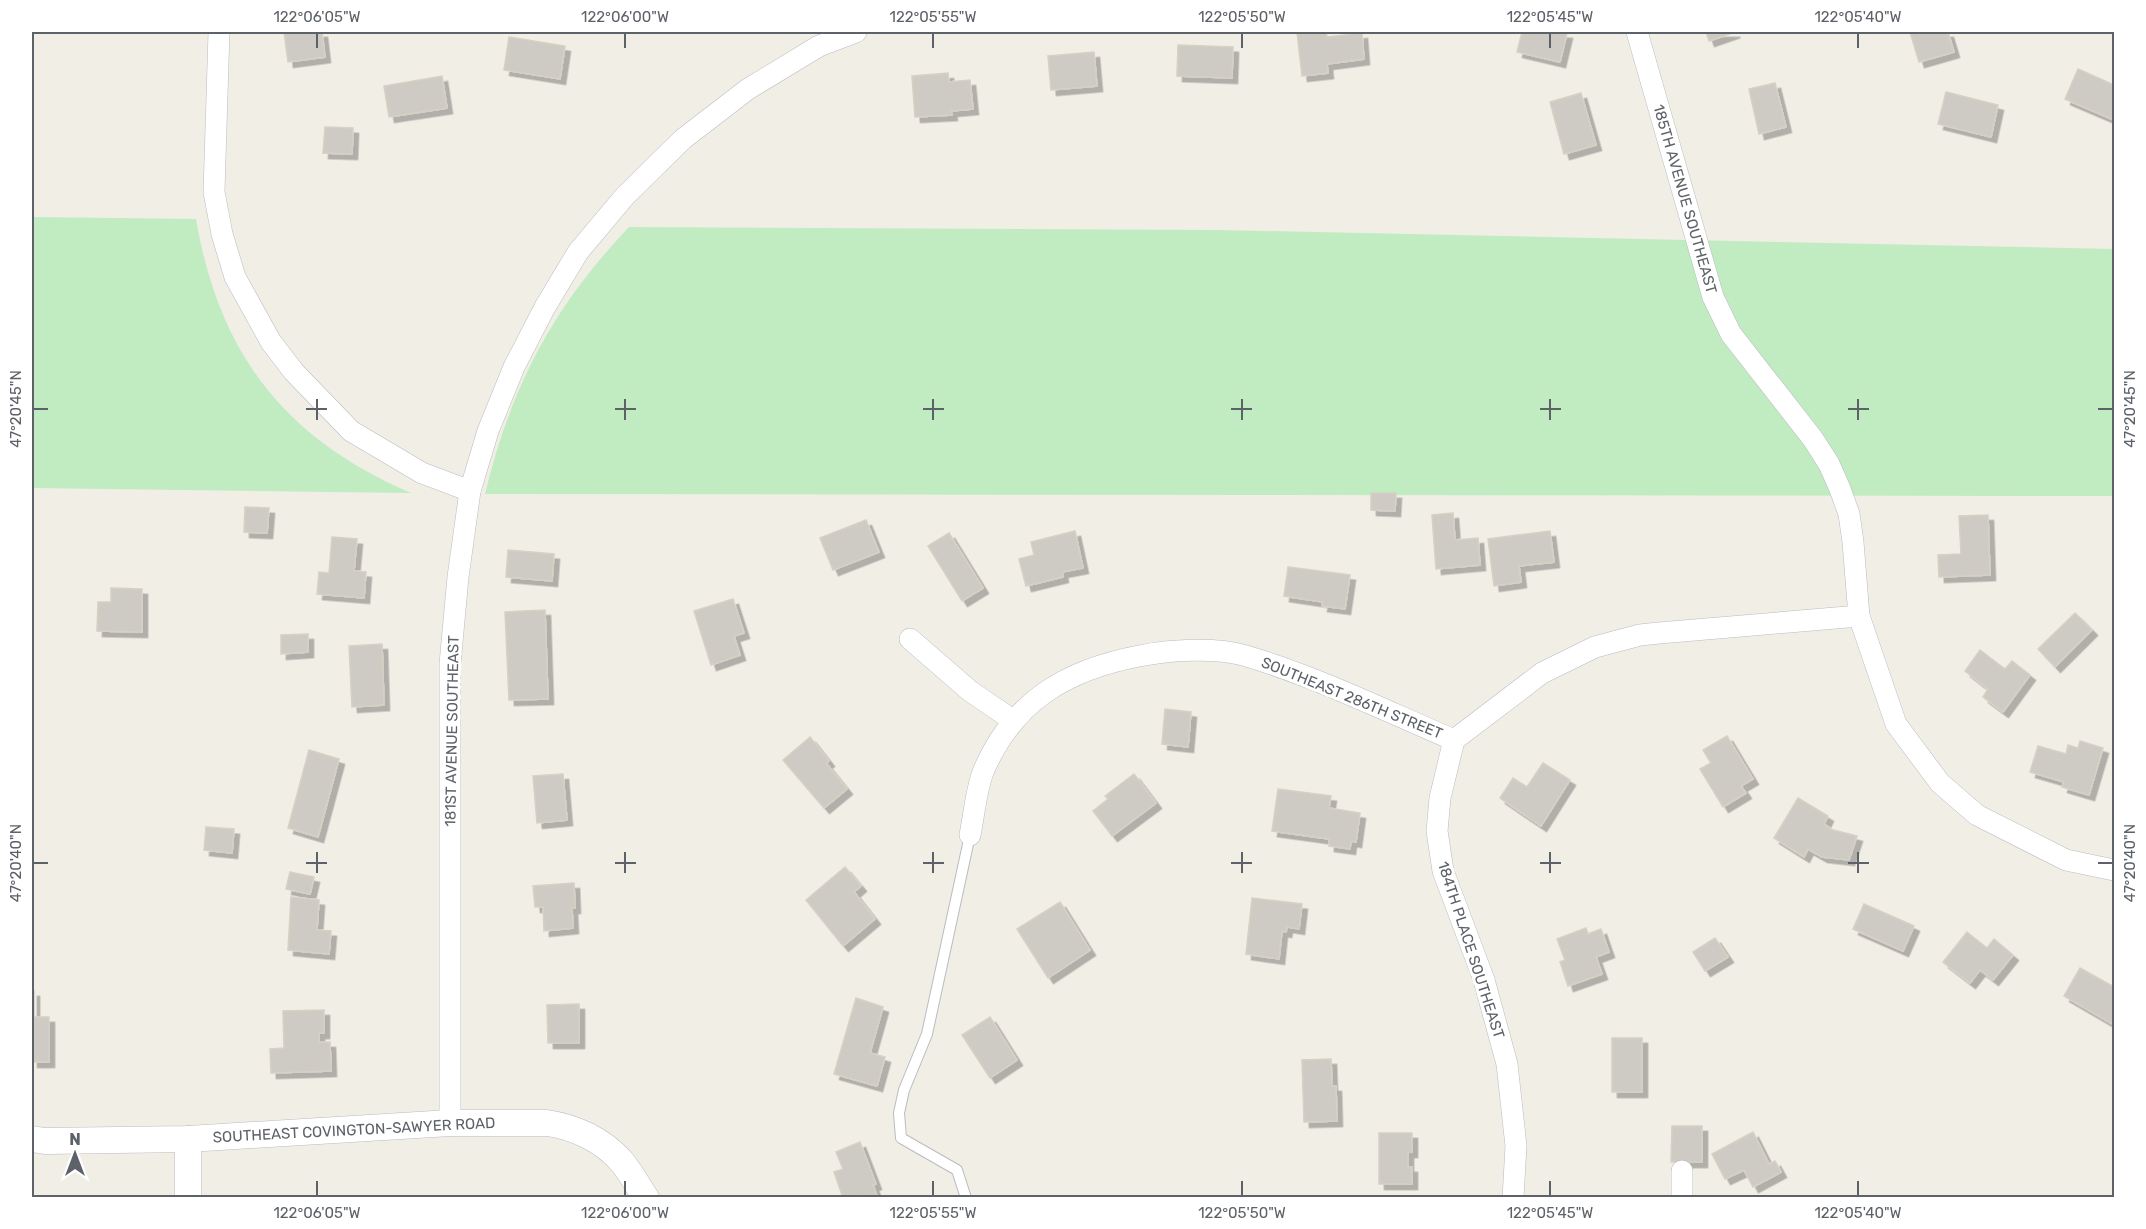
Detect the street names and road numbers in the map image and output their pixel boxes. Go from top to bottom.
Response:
street label: 185TH AVENUE SOUTHEAST [1649,102,1721,296]
street label: 181ST AVENUE SOUTHEAST [441,635,463,827]
street label: SOUTHEAST 286TH STREET [1259,653,1446,743]
street label: 184TH PLACE SOUTHEAST [1434,859,1508,1041]
street label: SOUTHEAST COVINGTON-SAWYER ROAD [212,1114,496,1146]

